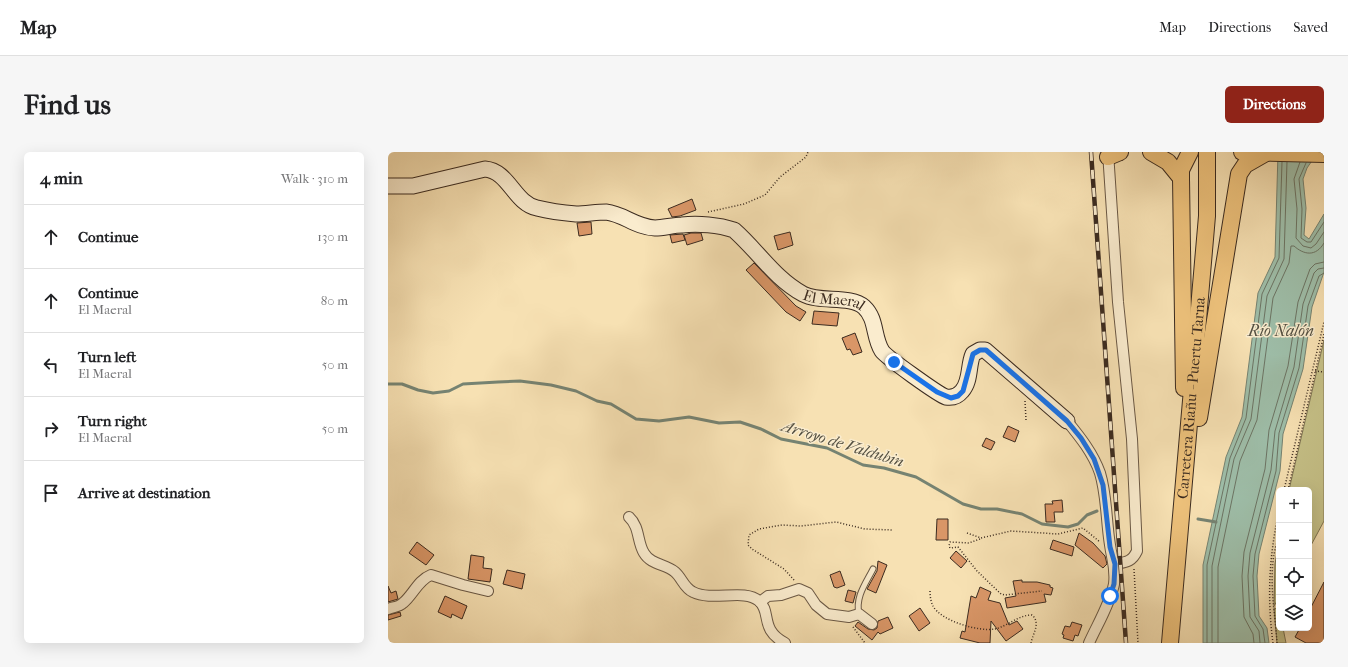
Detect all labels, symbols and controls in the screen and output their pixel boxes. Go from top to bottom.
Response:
text: Map [20,17,56,39]
text: Map [1159,19,1186,36]
text: Directions [1208,19,1271,36]
text: Saved [1293,19,1328,36]
button: Directions [1225,86,1324,123]
text: Find us [24,88,111,121]
text: 4 min [40,168,83,188]
text: Walk · 310 m [281,171,348,186]
icon: ahead [40,226,62,248]
text: Continue [78,228,138,246]
text: 130 m [317,229,348,244]
text: Continue [78,284,138,302]
street label: El Maeral [801,286,869,314]
icon: ahead [40,290,62,312]
text: 80 m [321,293,348,308]
street label: Carretera Riañu - Puertu Tarna [1174,295,1209,500]
text: El Maeral [78,302,132,317]
water label: Río Nalón [1247,321,1314,340]
text: Turn left [78,348,136,366]
route end [885,353,903,371]
icon: left [40,354,62,376]
text: 50 m [322,357,348,372]
text: El Maeral [78,366,132,381]
text: Turn right [78,412,147,430]
water label: Arroyo de Valdubin [778,415,906,471]
icon: right [40,418,62,440]
text: 50 m [322,421,348,436]
text: El Maeral [78,430,132,445]
icon: arrive [40,482,62,504]
text: Arrive at destination [78,484,210,502]
map controls [1276,487,1312,631]
button: + [1276,487,1312,523]
button: − [1276,523,1312,559]
button: locate [1276,559,1312,595]
route start [1101,587,1119,605]
button: layers [1276,595,1312,631]

